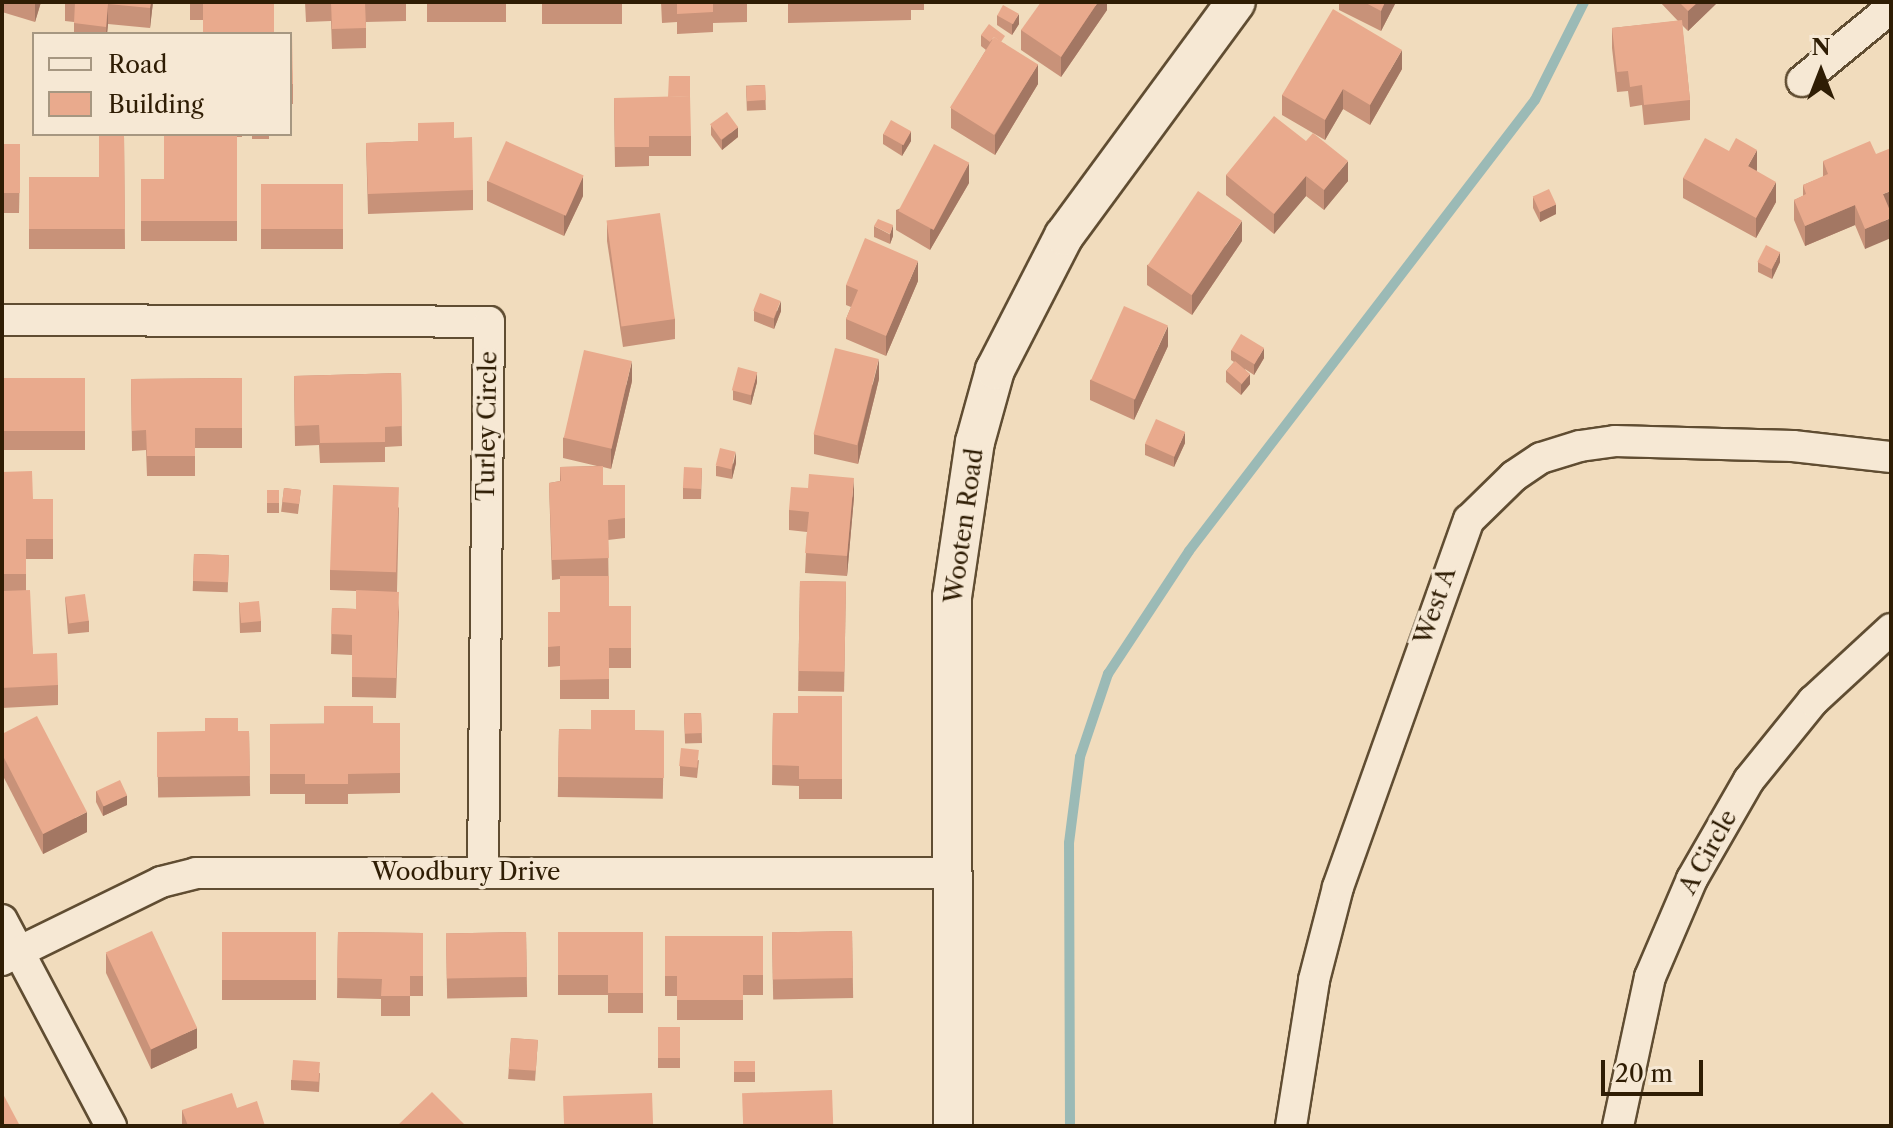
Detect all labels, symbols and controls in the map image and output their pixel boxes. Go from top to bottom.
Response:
legend [32,32,292,136]
north arrow [1781,32,1861,112]
text: N [1811,34,1831,61]
text: Road [108,50,167,79]
text: Building [108,90,204,119]
street label: Turley Circle [471,350,503,502]
street label: Wooten Road [939,447,989,605]
street label: West A [1408,563,1462,649]
street label: A Circle [1673,804,1743,900]
street label: Woodbury Drive [371,858,561,886]
scale bar [1605,1044,1707,1094]
text: 20 m [1615,1059,1673,1088]

